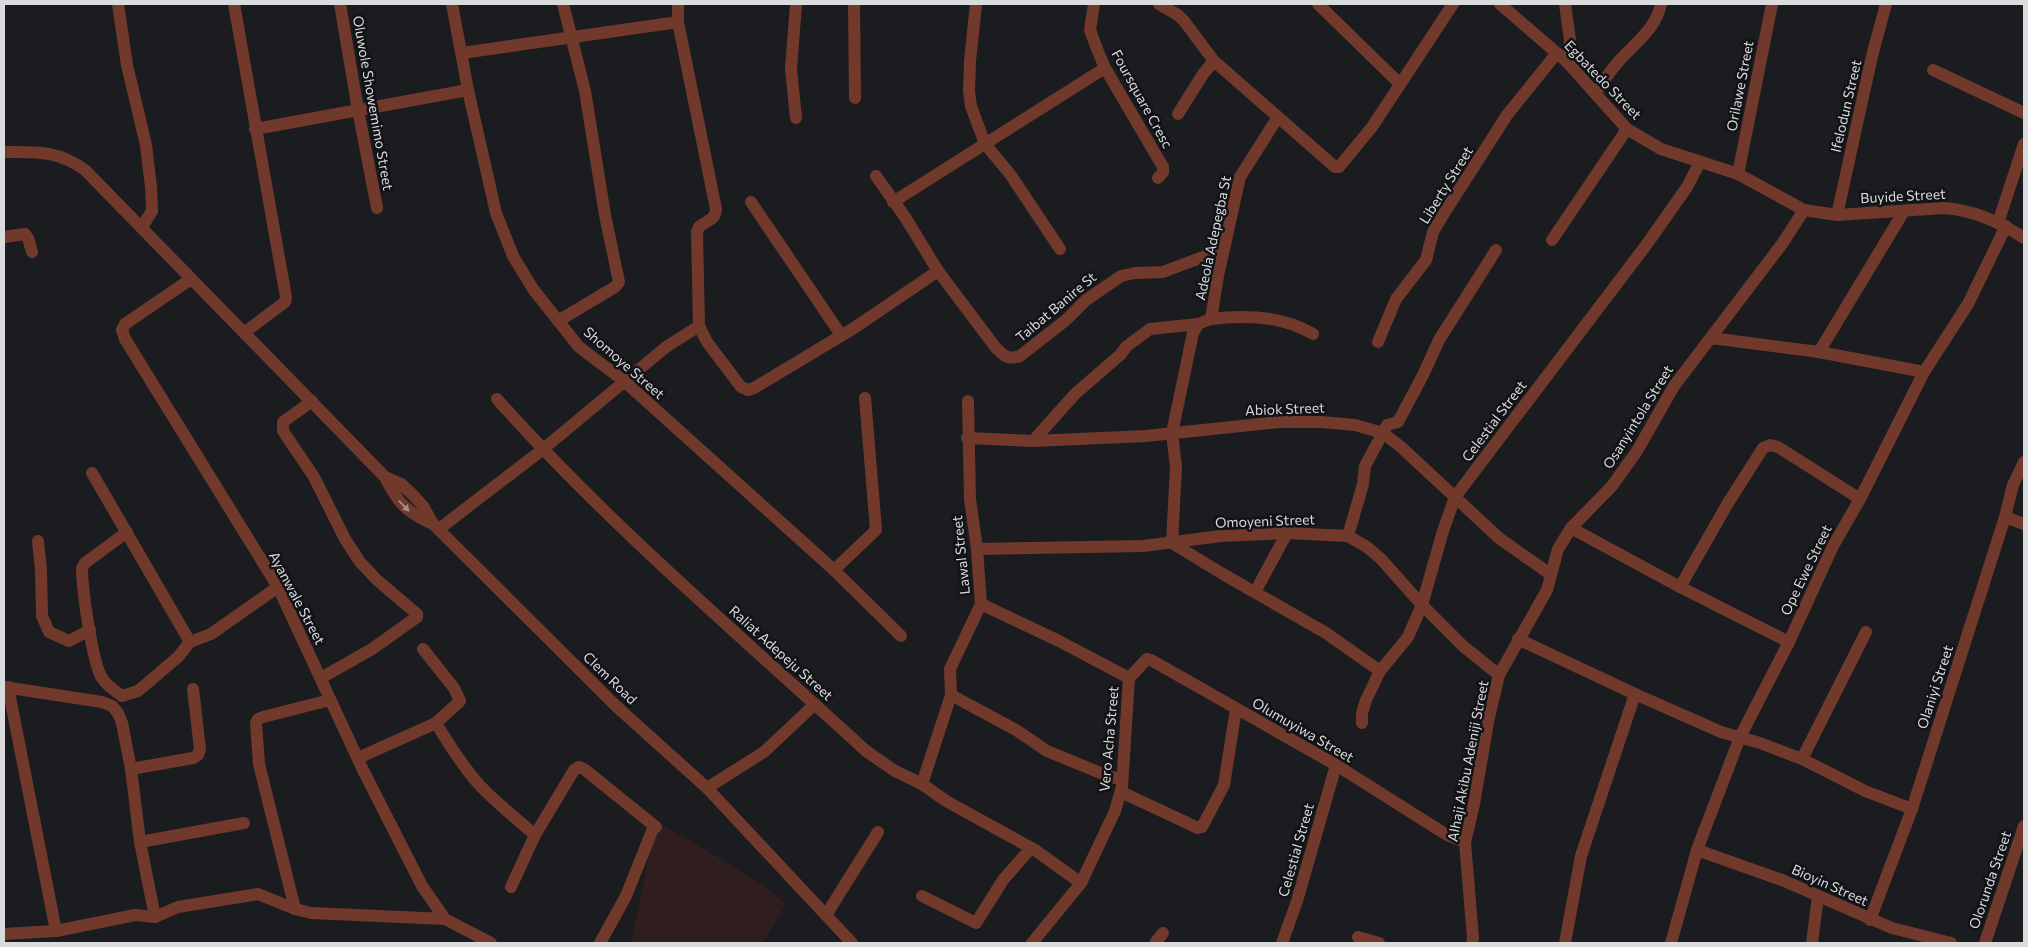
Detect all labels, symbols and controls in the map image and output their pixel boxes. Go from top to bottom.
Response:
street label: Oluwole Showemimo Street [350,14,397,192]
street label: Egbatedo Street [1561,37,1646,123]
street label: Orilawe Street [1722,39,1757,133]
street label: Foursquare Cresc [1108,47,1177,151]
street label: Ifelodun Street [1827,58,1864,154]
street label: Liberty Street [1415,143,1476,227]
street label: Adeola Adepegba St [1191,174,1234,302]
street label: Buyide Street [1860,185,1946,206]
street label: Taibat Banire St [1012,268,1100,345]
street label: Shomoye Street [580,323,668,403]
street label: Osanyintola Street [1599,362,1676,472]
street label: Celestial Street [1458,377,1530,464]
street label: Abiok Street [1245,399,1325,418]
one-way arrow [398,500,410,512]
street label: Omoyeni Street [1215,510,1316,531]
street label: Lawal Street [948,514,973,595]
street label: Ope Ewe Street [1776,522,1835,618]
street label: Ayanwale Street [266,548,329,647]
street label: Raliat Adepeju Street [726,602,837,704]
street label: Olaniyi Street [1913,643,1956,731]
street label: Clem Road [580,648,641,707]
street label: Alhaji Akibu Adeniji Street [1444,679,1492,843]
street label: Vero Acha Street [1095,685,1122,793]
street label: Olumuyiwa Street [1249,694,1357,766]
street label: Celestial Street [1274,801,1317,899]
street label: Olorunda Street [1965,828,2014,931]
street label: Bioyin Street [1789,860,1871,909]

